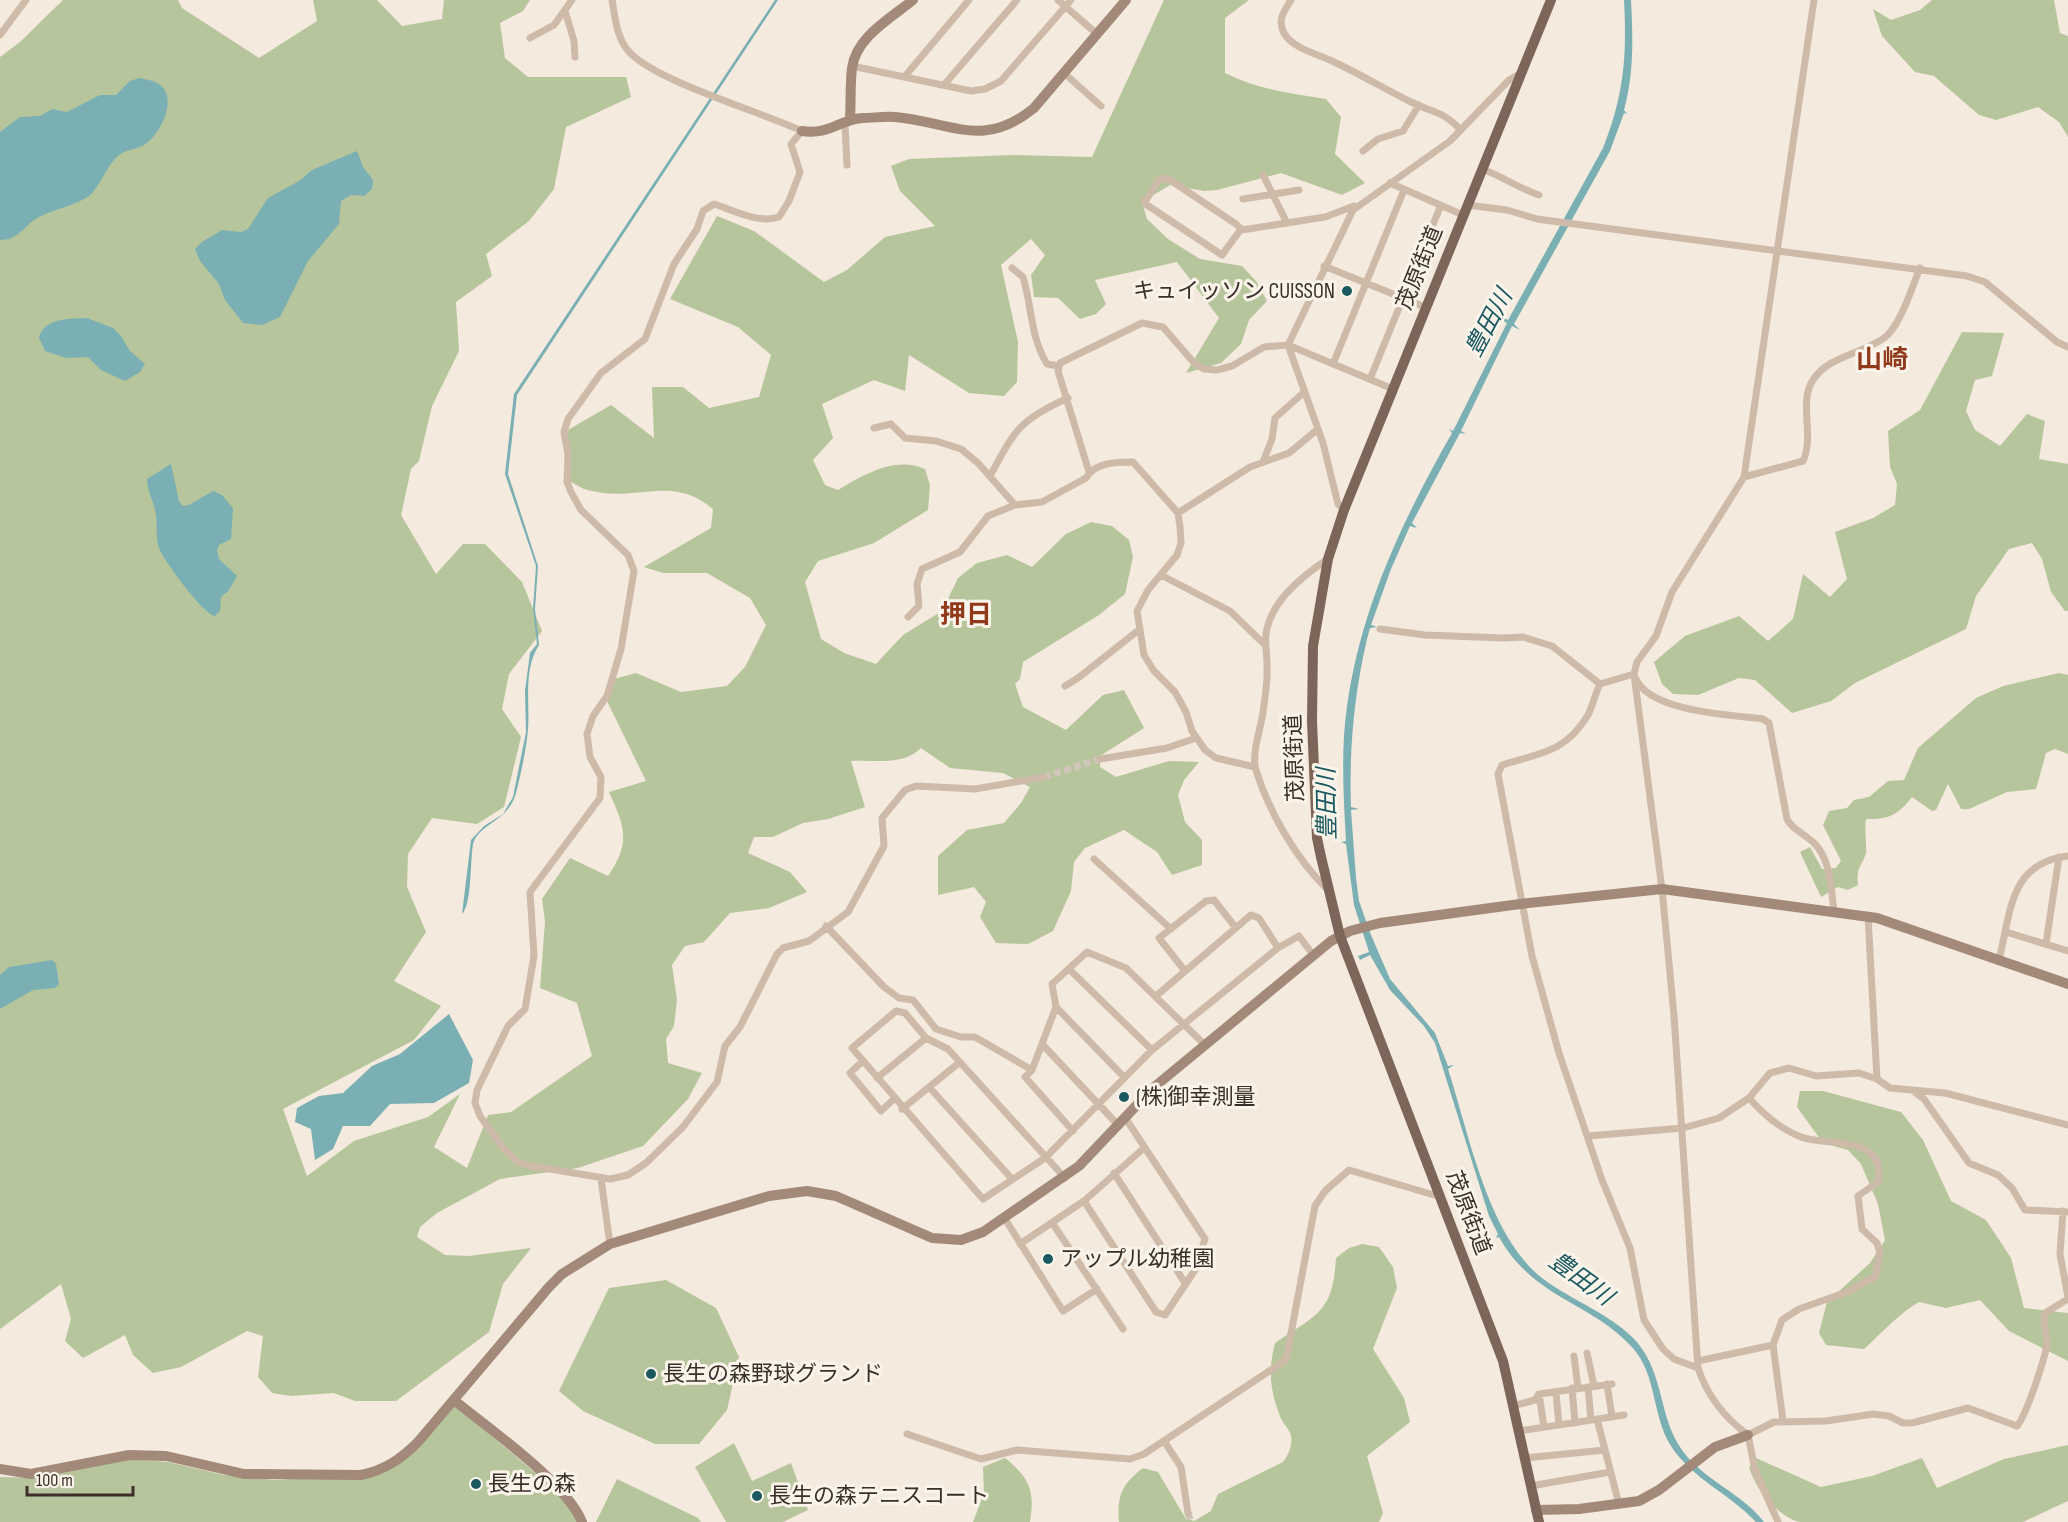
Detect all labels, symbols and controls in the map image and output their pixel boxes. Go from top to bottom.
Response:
street label: 茂原街道 [1391,222,1449,314]
place label: キュイッソン CUISSON [1133,278,1335,305]
water label: 豊田川 [1459,282,1520,362]
marker: キュイッソン CUISSON [1340,284,1354,298]
district label: 山崎 [1856,345,1908,376]
district label: 押日 [940,600,992,631]
street label: 茂原街道 [1280,714,1310,802]
water label: 豊田川 [1312,765,1342,840]
place label: (株)御幸測量 [1136,1084,1256,1111]
marker: (株)御幸測量 [1117,1090,1131,1104]
street label: 茂原街道 [1440,1167,1496,1259]
place label: アップル幼稚園 [1060,1246,1214,1273]
water label: 豊田川 [1543,1246,1621,1314]
marker: アップル幼稚園 [1041,1252,1055,1266]
place label: 長生の森野球グランド [663,1361,883,1388]
marker: 長生の森野球グランド [644,1367,658,1381]
scale bar [27,1459,134,1497]
text: 100 m [36,1470,73,1491]
place label: 長生の森 [488,1471,576,1498]
marker: 長生の森 [469,1477,483,1491]
place label: 長生の森テニスコート [769,1483,989,1510]
marker: 長生の森テニスコート [750,1489,764,1503]

